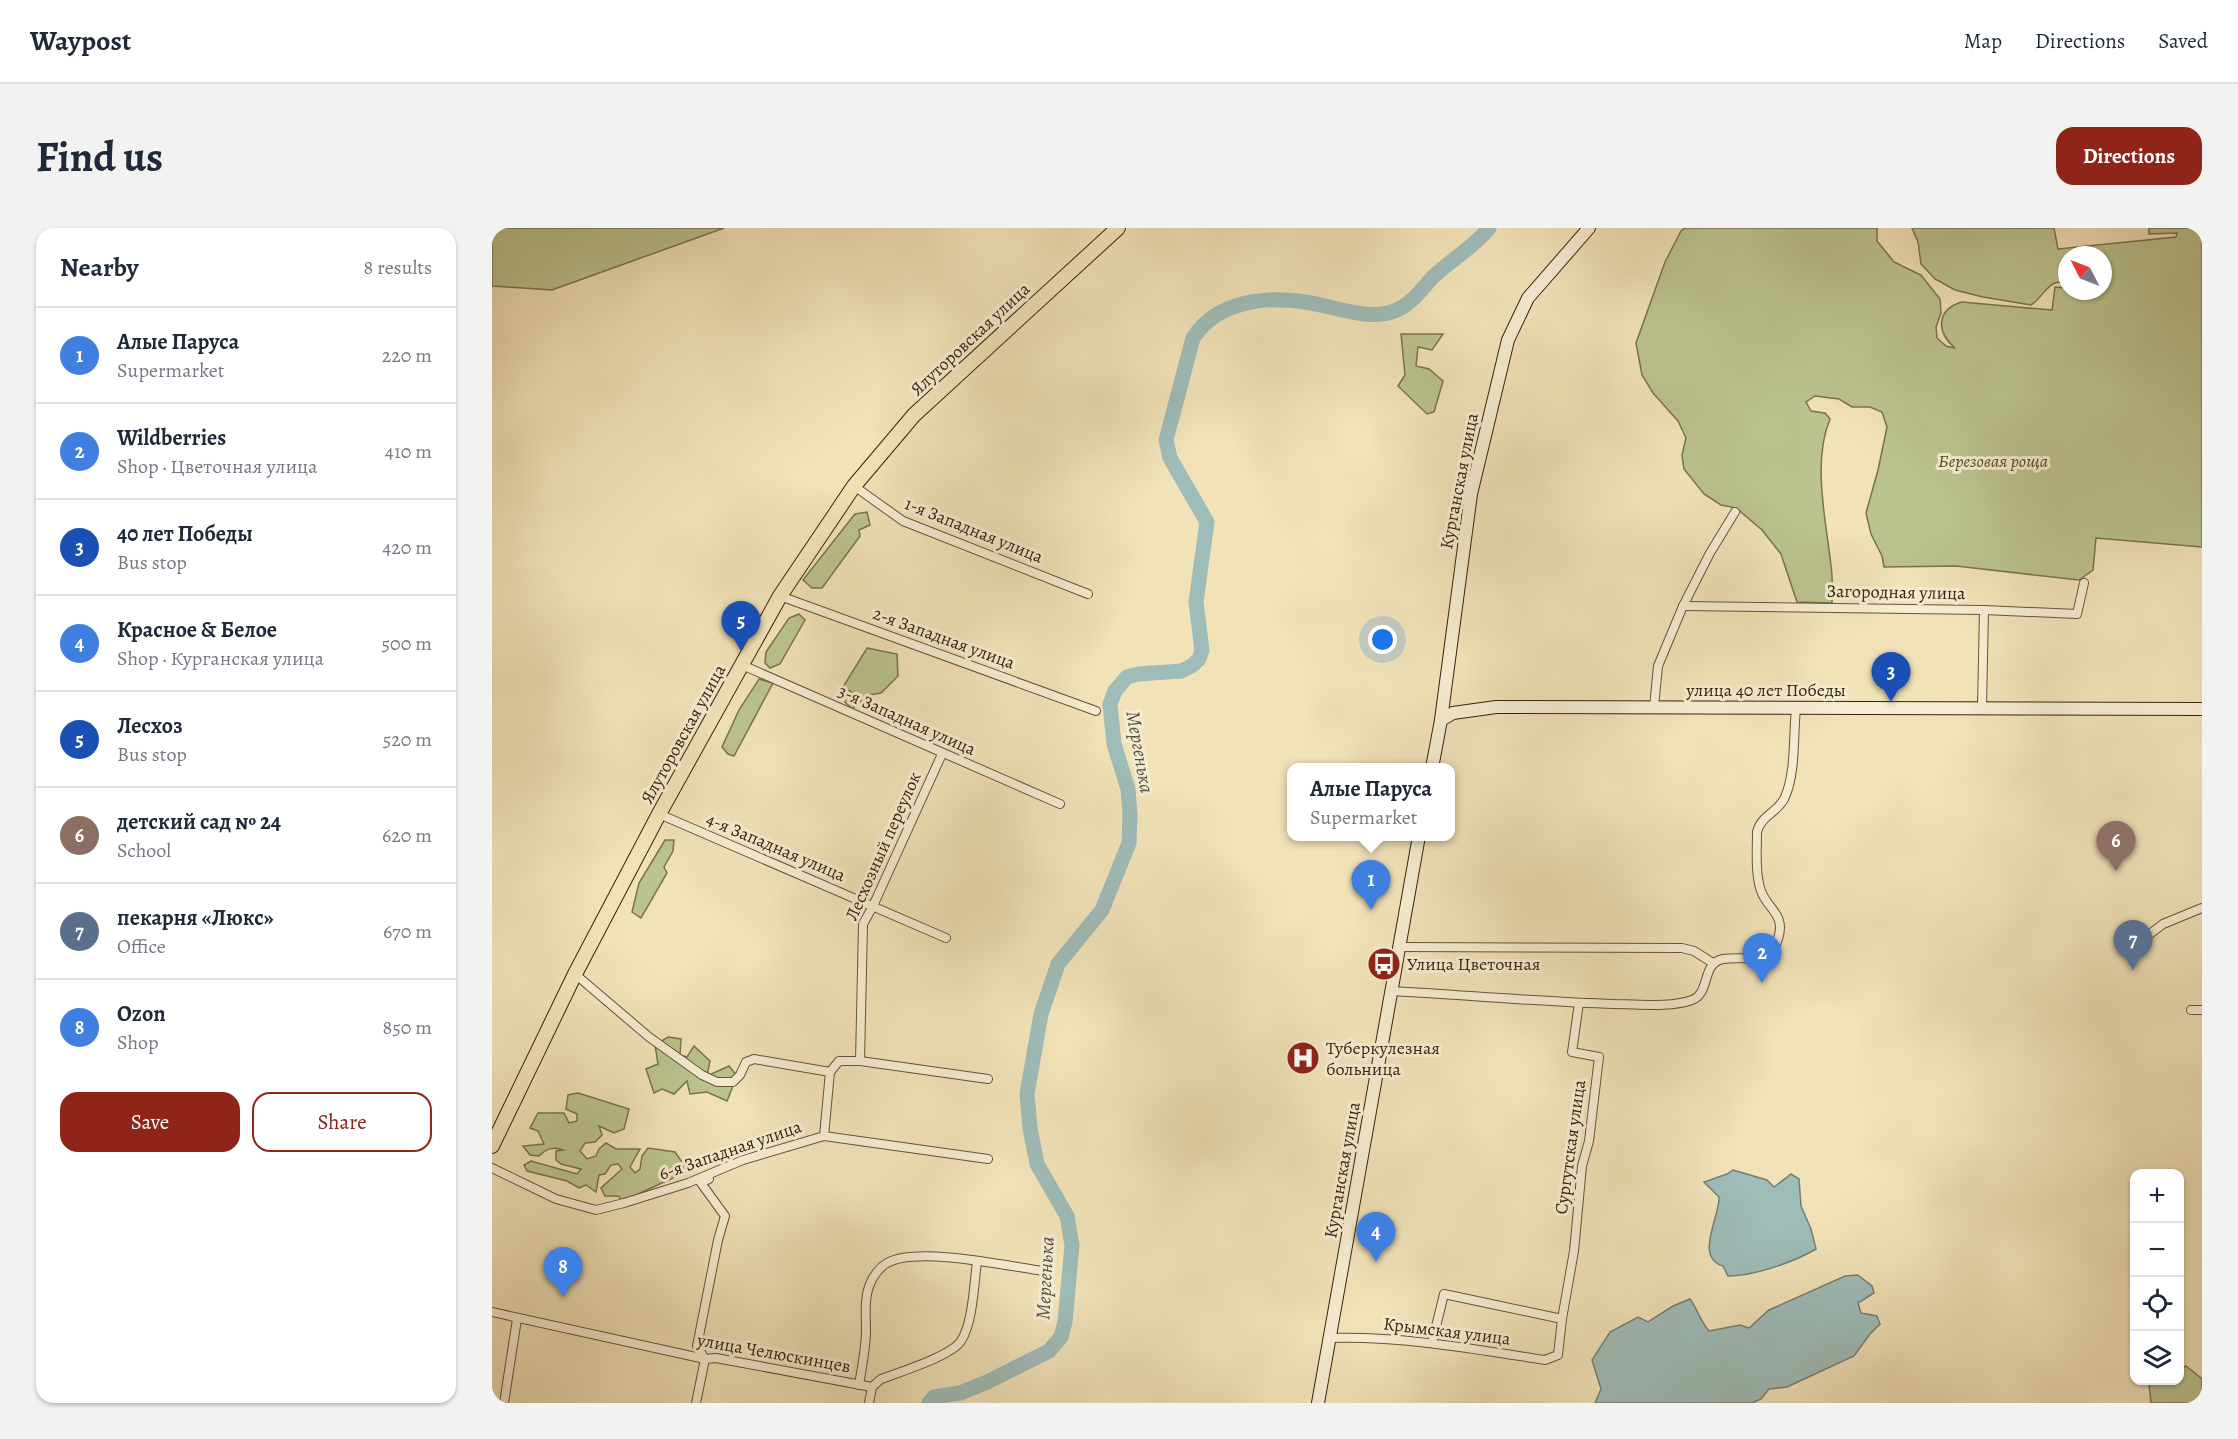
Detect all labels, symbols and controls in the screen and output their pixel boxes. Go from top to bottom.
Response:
text: Waypost [30,22,131,60]
text: Map [1964,27,2002,55]
text: Directions [2035,27,2125,55]
text: Saved [2158,27,2208,55]
button: Directions [2056,127,2202,185]
text: Find us [36,128,163,185]
north arrow [2058,246,2112,300]
text: Nearby [60,250,139,285]
text: 8 results [364,254,432,281]
street label: Ялуторовская улица [905,277,1036,401]
text: Алые Паруса [117,327,239,357]
text: 1 [76,342,83,369]
text: 220 m [382,342,432,369]
text: Supermarket [117,357,224,384]
street label: Курганская улица [1434,410,1484,551]
text: Wildberries [117,423,226,453]
text: 2 [75,438,84,465]
text: 410 m [385,438,432,465]
park label: Березовая роща [1938,449,2048,473]
text: Shop · Цветочная улица [117,453,317,480]
street label: 1-я Западная улица [901,491,1047,569]
text: 40 лет Победы [117,519,253,549]
text: 3 [75,534,84,561]
text: 420 m [382,534,432,561]
text: Bus stop [117,549,187,576]
street label: Загородная улица [1826,579,1966,605]
street label: 2-я Западная улица [870,601,1019,675]
pin: 5 [722,602,760,651]
text: Красное & Белое [117,615,277,645]
your location [1368,625,1397,654]
text: 4 [75,630,84,657]
text: 500 m [381,630,432,657]
text: Shop · Курганская улица [117,645,324,672]
pin: 3 [1872,652,1910,702]
street label: Ялуторовская улица [635,660,732,808]
street label: улица 40 лет Победы [1685,678,1846,702]
street label: 3-я Западная улица [834,679,980,761]
water label: Мергенька [1119,709,1161,795]
text: Лесхоз [117,711,183,741]
text: 5 [75,726,84,753]
text: 520 m [383,726,432,753]
text: Bus stop [117,741,187,768]
popup [1287,763,1455,841]
street label: Лесхозный переулок [839,768,927,924]
text: Алые Паруса [1310,774,1432,804]
text: Supermarket [1310,804,1417,831]
text: детский сад № 24 [117,807,281,837]
street label: 4-я Западная улица [703,807,850,887]
text: 6 [75,822,84,849]
text: 620 m [382,822,432,849]
pin: 6 [2096,822,2136,871]
text: School [117,837,171,864]
pin: 1 [1352,860,1390,910]
text: пекарня «Люкс» [117,903,274,933]
text: 7 [75,918,84,945]
text: 670 m [383,918,432,945]
pin: 7 [2114,920,2152,970]
text: Office [117,933,166,960]
pin: 2 [1742,934,1782,983]
bus stop icon: Улица Цветочная [1366,946,1402,982]
place label: Улица Цветочная [1407,952,1540,976]
text: Ozon [117,999,166,1029]
text: 8 [75,1014,84,1041]
text: 850 m [382,1014,432,1041]
text: Shop [117,1029,159,1056]
place label: Туберкулезная больница [1326,1036,1440,1081]
hospital icon: Туберкулезная больница [1285,1040,1321,1076]
street label: Сургутская улица [1549,1077,1591,1216]
button: Save [60,1092,240,1152]
button: Share [252,1092,432,1152]
street label: Курганская улица [1318,1099,1366,1240]
street label: 6-я Западная улица [656,1114,805,1186]
map controls [2130,1169,2184,1385]
button: + [2130,1169,2184,1223]
pin: 4 [1356,1212,1396,1262]
button: − [2130,1223,2184,1277]
water label: Мергенька [1029,1236,1061,1320]
pin: 8 [544,1248,582,1297]
button: locate [2130,1277,2184,1331]
street label: Крымская улица [1382,1311,1513,1351]
street label: улица Челюскинцев [695,1328,853,1378]
button: layers [2130,1331,2184,1385]

